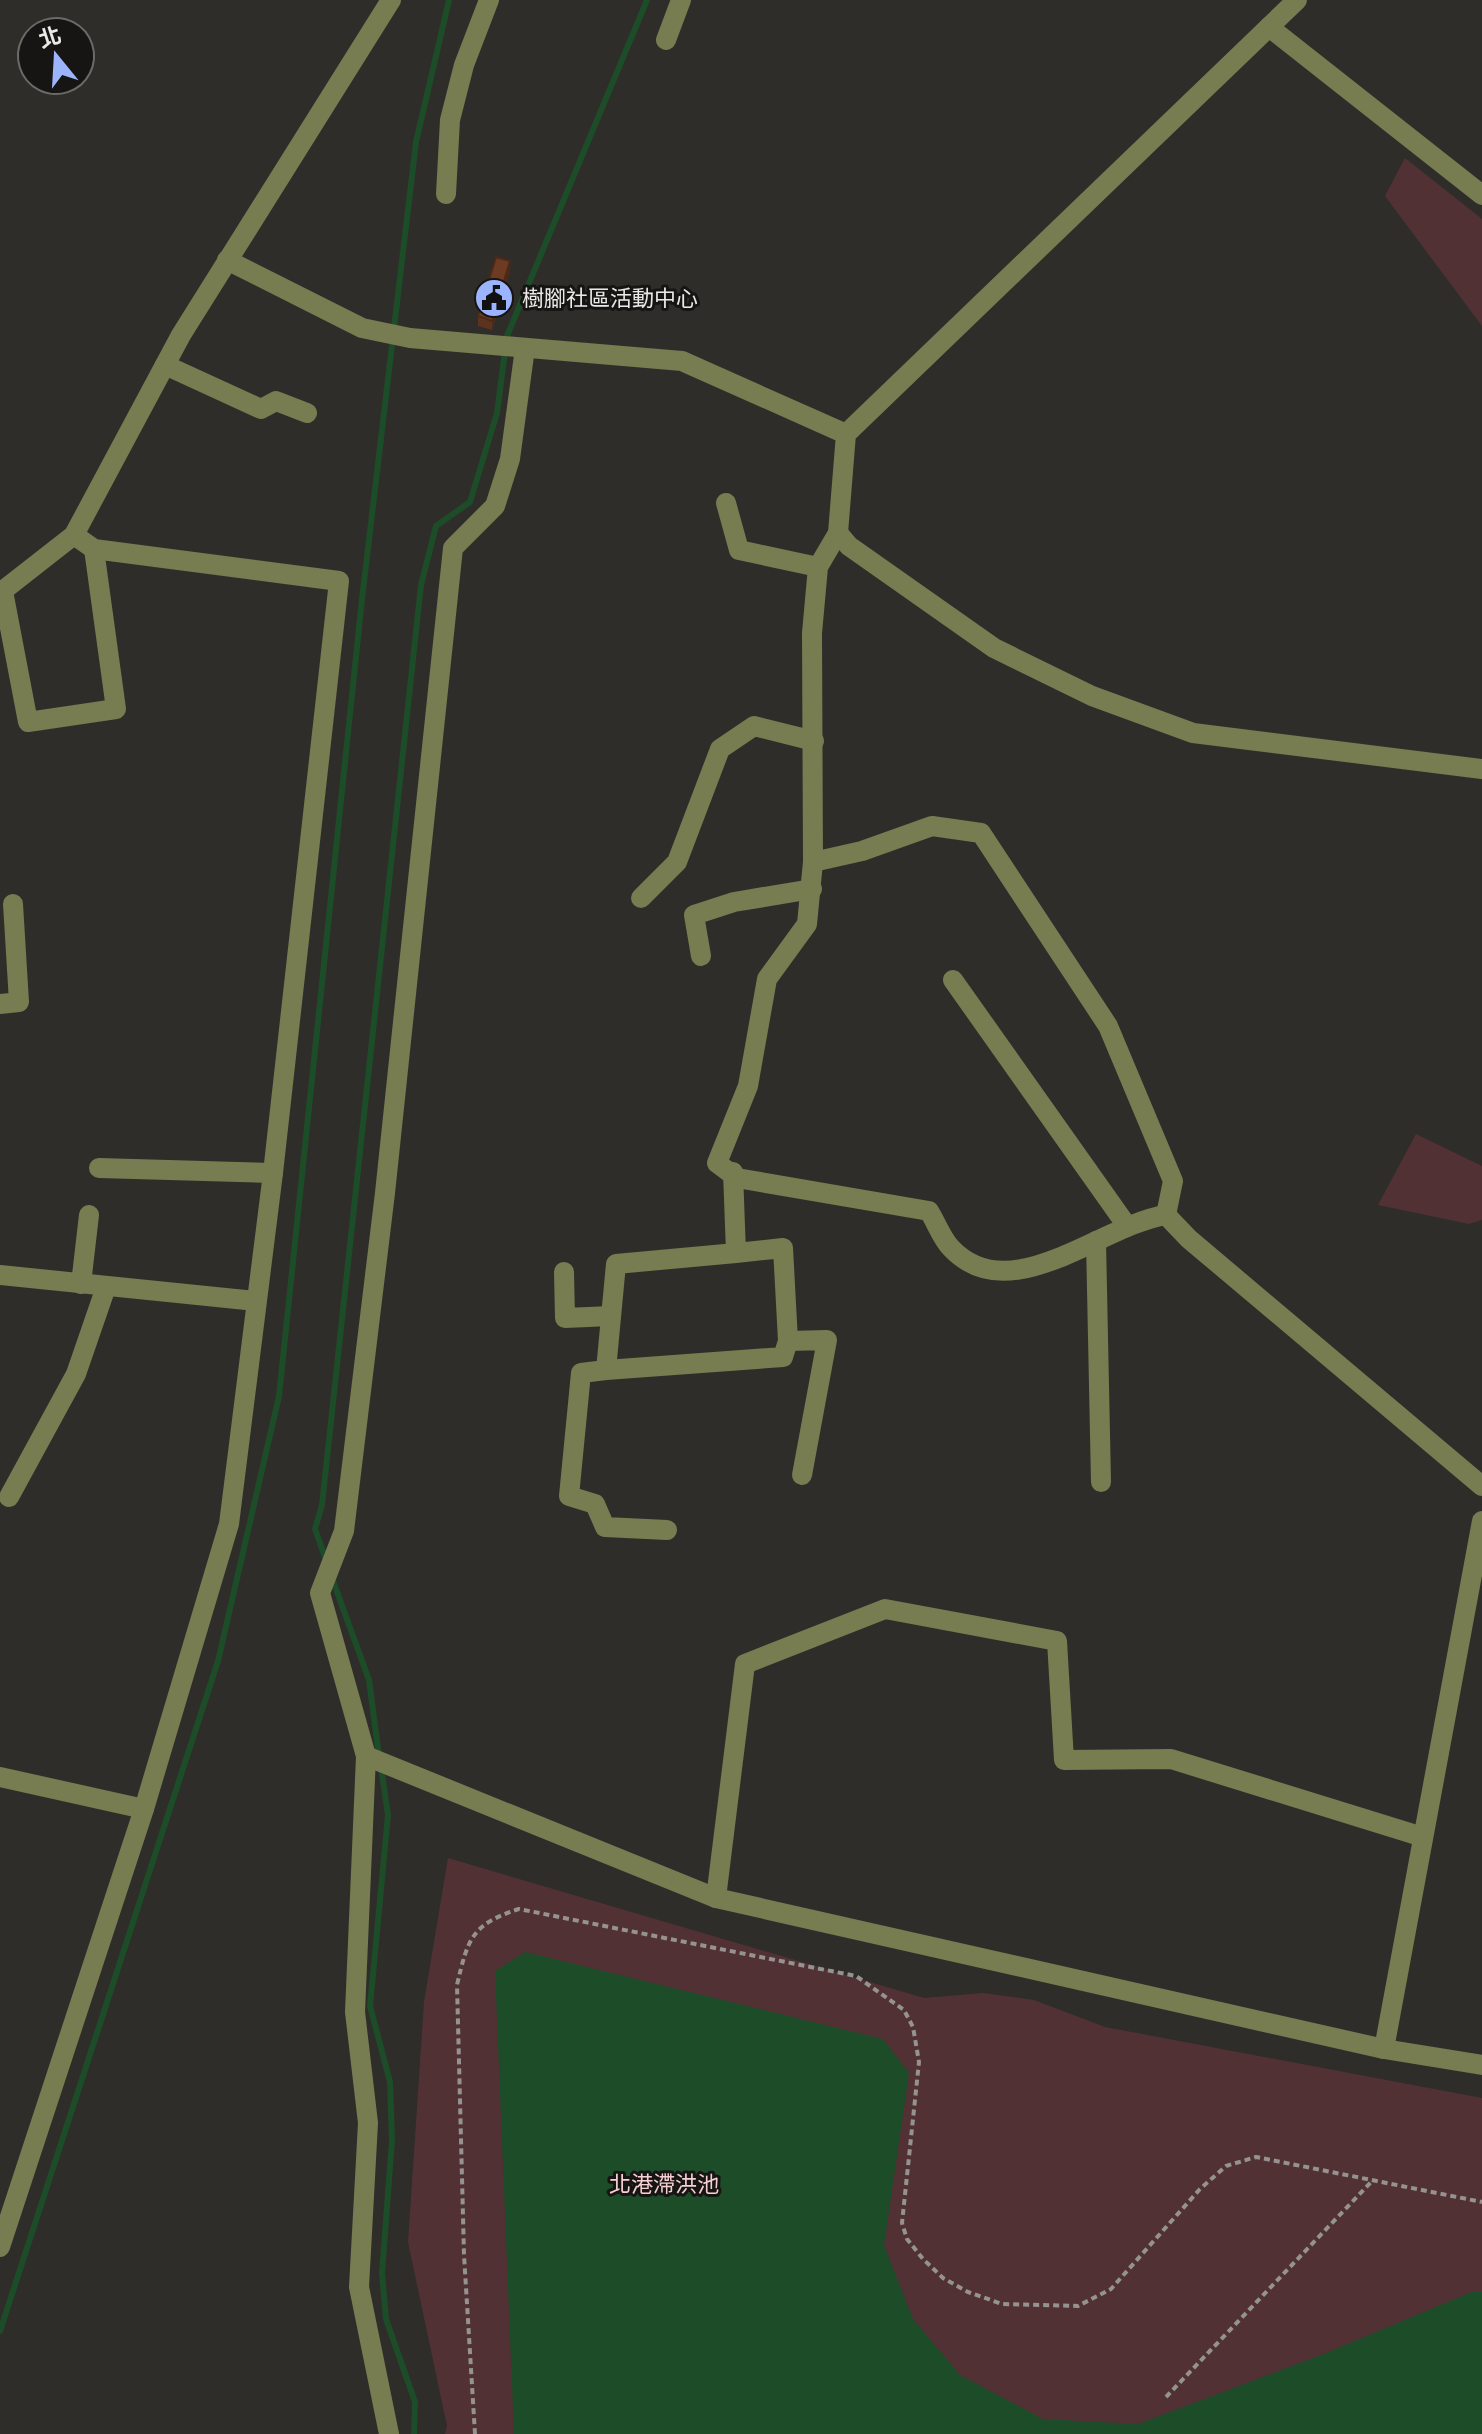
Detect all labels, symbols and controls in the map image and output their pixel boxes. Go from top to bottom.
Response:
north arrow [16,16,96,96]
text: 北 [36,22,64,53]
public building icon: 樹腳社區活動中心 [473,277,515,319]
place label: 樹腳社區活動中心 [522,286,698,311]
park label: 北港滯洪池 [609,2172,719,2197]

